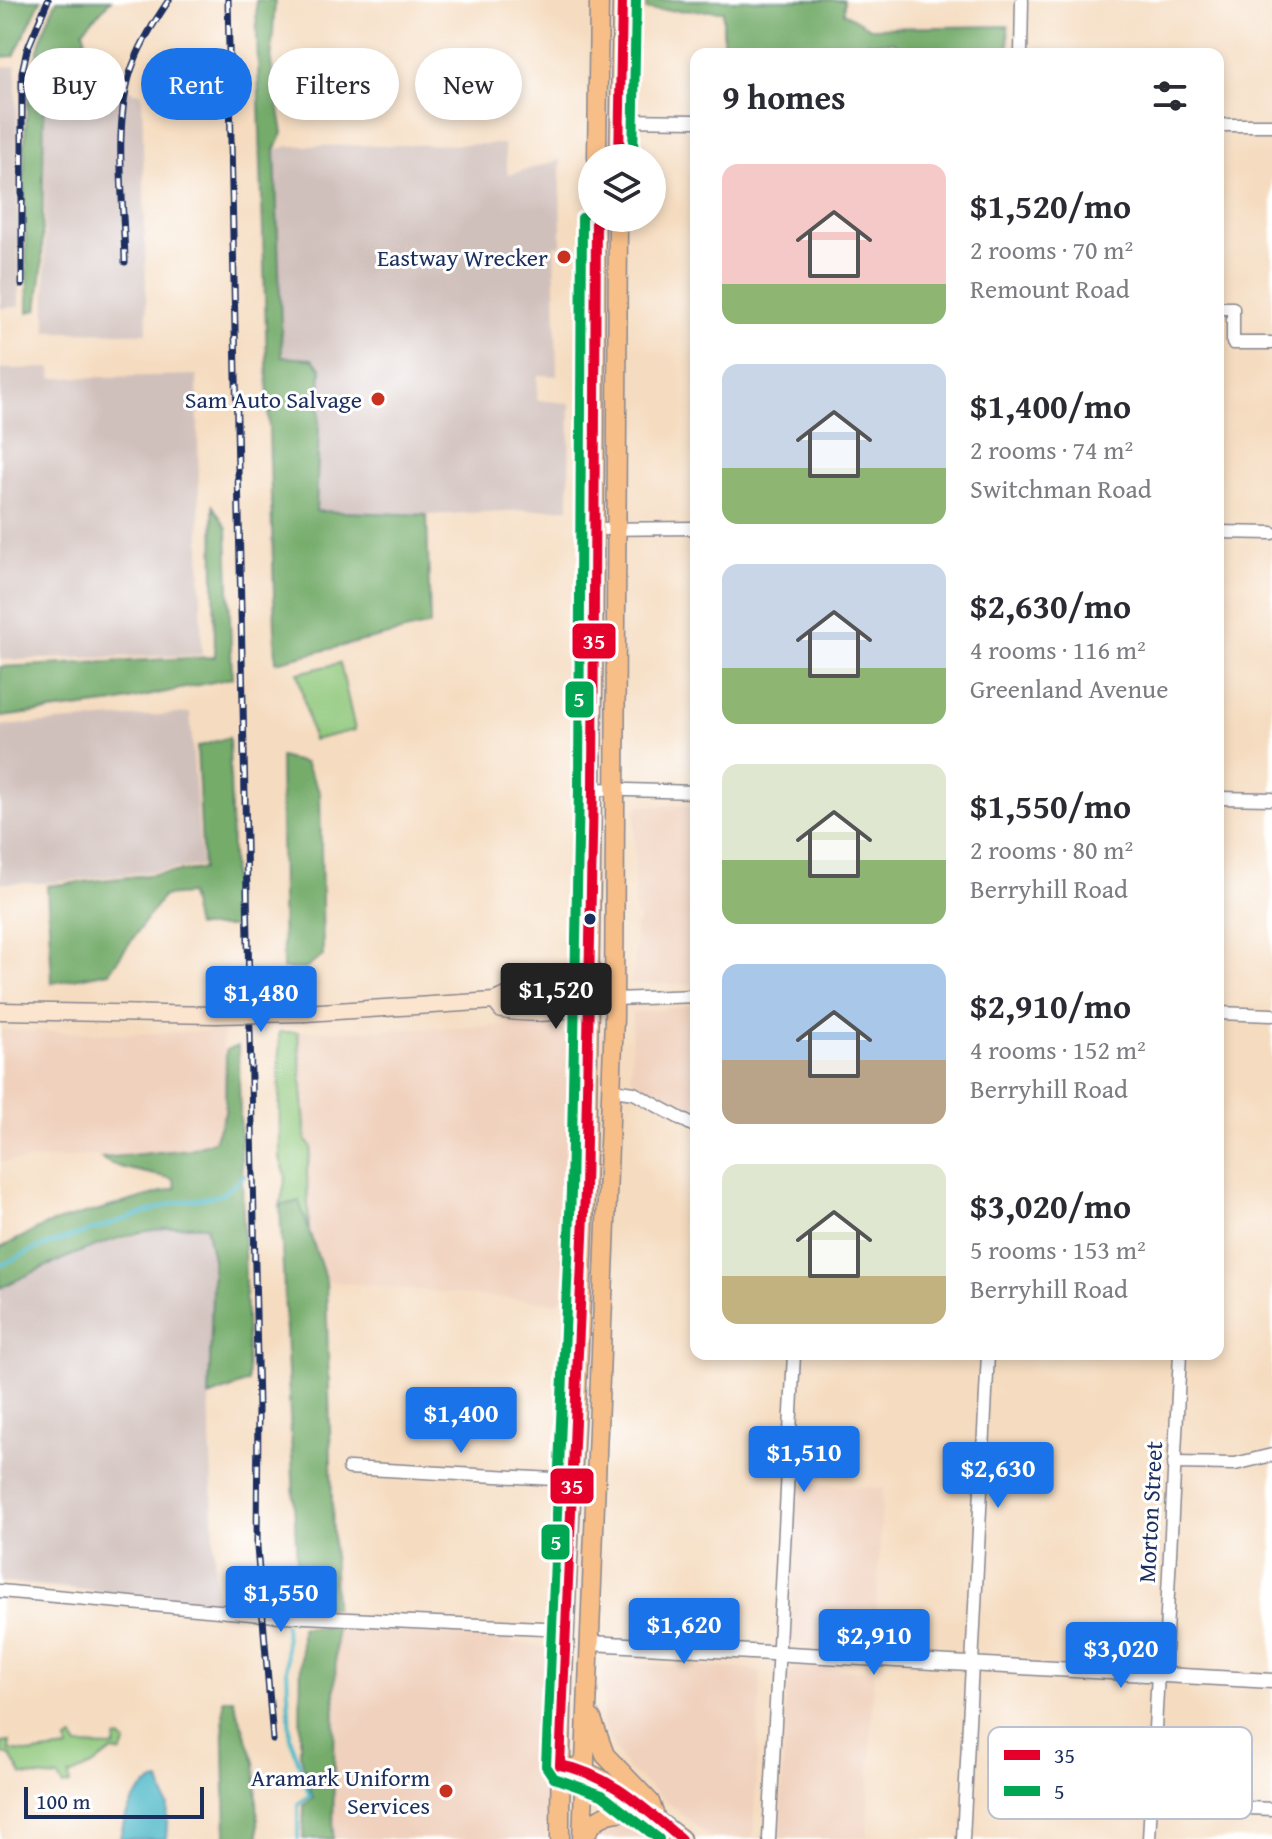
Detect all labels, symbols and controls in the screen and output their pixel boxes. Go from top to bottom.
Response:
chip: Buy [24,48,125,120]
chip: Rent [141,48,252,120]
chip: Filters [268,48,399,120]
chip: New [415,48,522,120]
text: 9 homes [722,72,846,121]
icon: filters [1148,74,1192,118]
map controls [578,144,666,232]
button: layers [578,144,666,232]
text: $1,520/mo [970,181,1131,230]
icon: home [786,196,882,292]
text: 2 rooms · 70 m² [970,230,1133,269]
place label: Eastway Wrecker [377,240,548,275]
marker: Eastway Wrecker [555,248,573,266]
text: Remount Road [970,269,1130,308]
text: $1,400/mo [970,381,1131,430]
place label: Sam Auto Salvage [185,382,362,417]
marker: Sam Auto Salvage [369,390,387,408]
icon: home [786,396,882,492]
text: 2 rooms · 74 m² [970,430,1133,469]
text: Switchman Road [970,469,1152,508]
text: $2,630/mo [970,581,1131,630]
icon: home [786,596,882,692]
line badge: 35 [571,622,617,660]
text: 35 [583,625,605,657]
text: 4 rooms · 116 m² [970,630,1146,669]
text: Greenland Avenue [970,669,1168,708]
line badge: 5 [564,680,595,719]
text: 5 [573,683,585,715]
text: $1,550/mo [970,781,1131,830]
icon: home [786,796,882,892]
text: 2 rooms · 80 m² [970,830,1133,869]
text: Berryhill Road [970,869,1128,908]
unlabelled marker [582,911,598,927]
pin: $1,520 [491,963,621,1031]
pin: $1,480 [196,966,326,1034]
text: $1,520 [519,969,593,1008]
text: $1,480 [224,972,298,1011]
text: $2,910/mo [970,981,1131,1030]
icon: home [786,996,882,1092]
text: 4 rooms · 152 m² [970,1030,1146,1069]
text: Berryhill Road [970,1069,1128,1108]
text: $3,020/mo [970,1181,1131,1230]
icon: home [786,1196,882,1292]
text: 5 rooms · 153 m² [970,1230,1146,1269]
text: Berryhill Road [970,1269,1128,1308]
pin: $1,400 [396,1387,526,1455]
text: $1,400 [424,1393,498,1432]
pin: $1,510 [739,1426,869,1494]
text: $1,510 [767,1432,841,1471]
street label: Morton Street [1129,1440,1171,1584]
pin: $2,630 [933,1442,1063,1510]
text: $2,630 [961,1448,1035,1487]
line badge: 35 [549,1467,595,1505]
text: 35 [561,1470,583,1502]
line badge: 5 [540,1523,571,1561]
text: 5 [550,1526,562,1558]
pin: $1,550 [216,1566,346,1634]
text: $1,550 [244,1572,318,1611]
pin: $1,620 [619,1598,749,1666]
text: $1,620 [647,1604,721,1643]
pin: $2,910 [809,1609,939,1677]
text: $2,910 [837,1615,911,1654]
pin: $3,020 [1056,1622,1186,1690]
text: $3,020 [1084,1628,1158,1667]
legend [988,1727,1252,1819]
text: 35 [1054,1739,1075,1771]
place label: Aramark Uniform Services [251,1760,430,1823]
text: 5 [1054,1775,1065,1807]
marker: Aramark Uniform Services [437,1782,455,1800]
scale bar [24,1783,204,1819]
text: 100 m [36,1785,91,1817]

